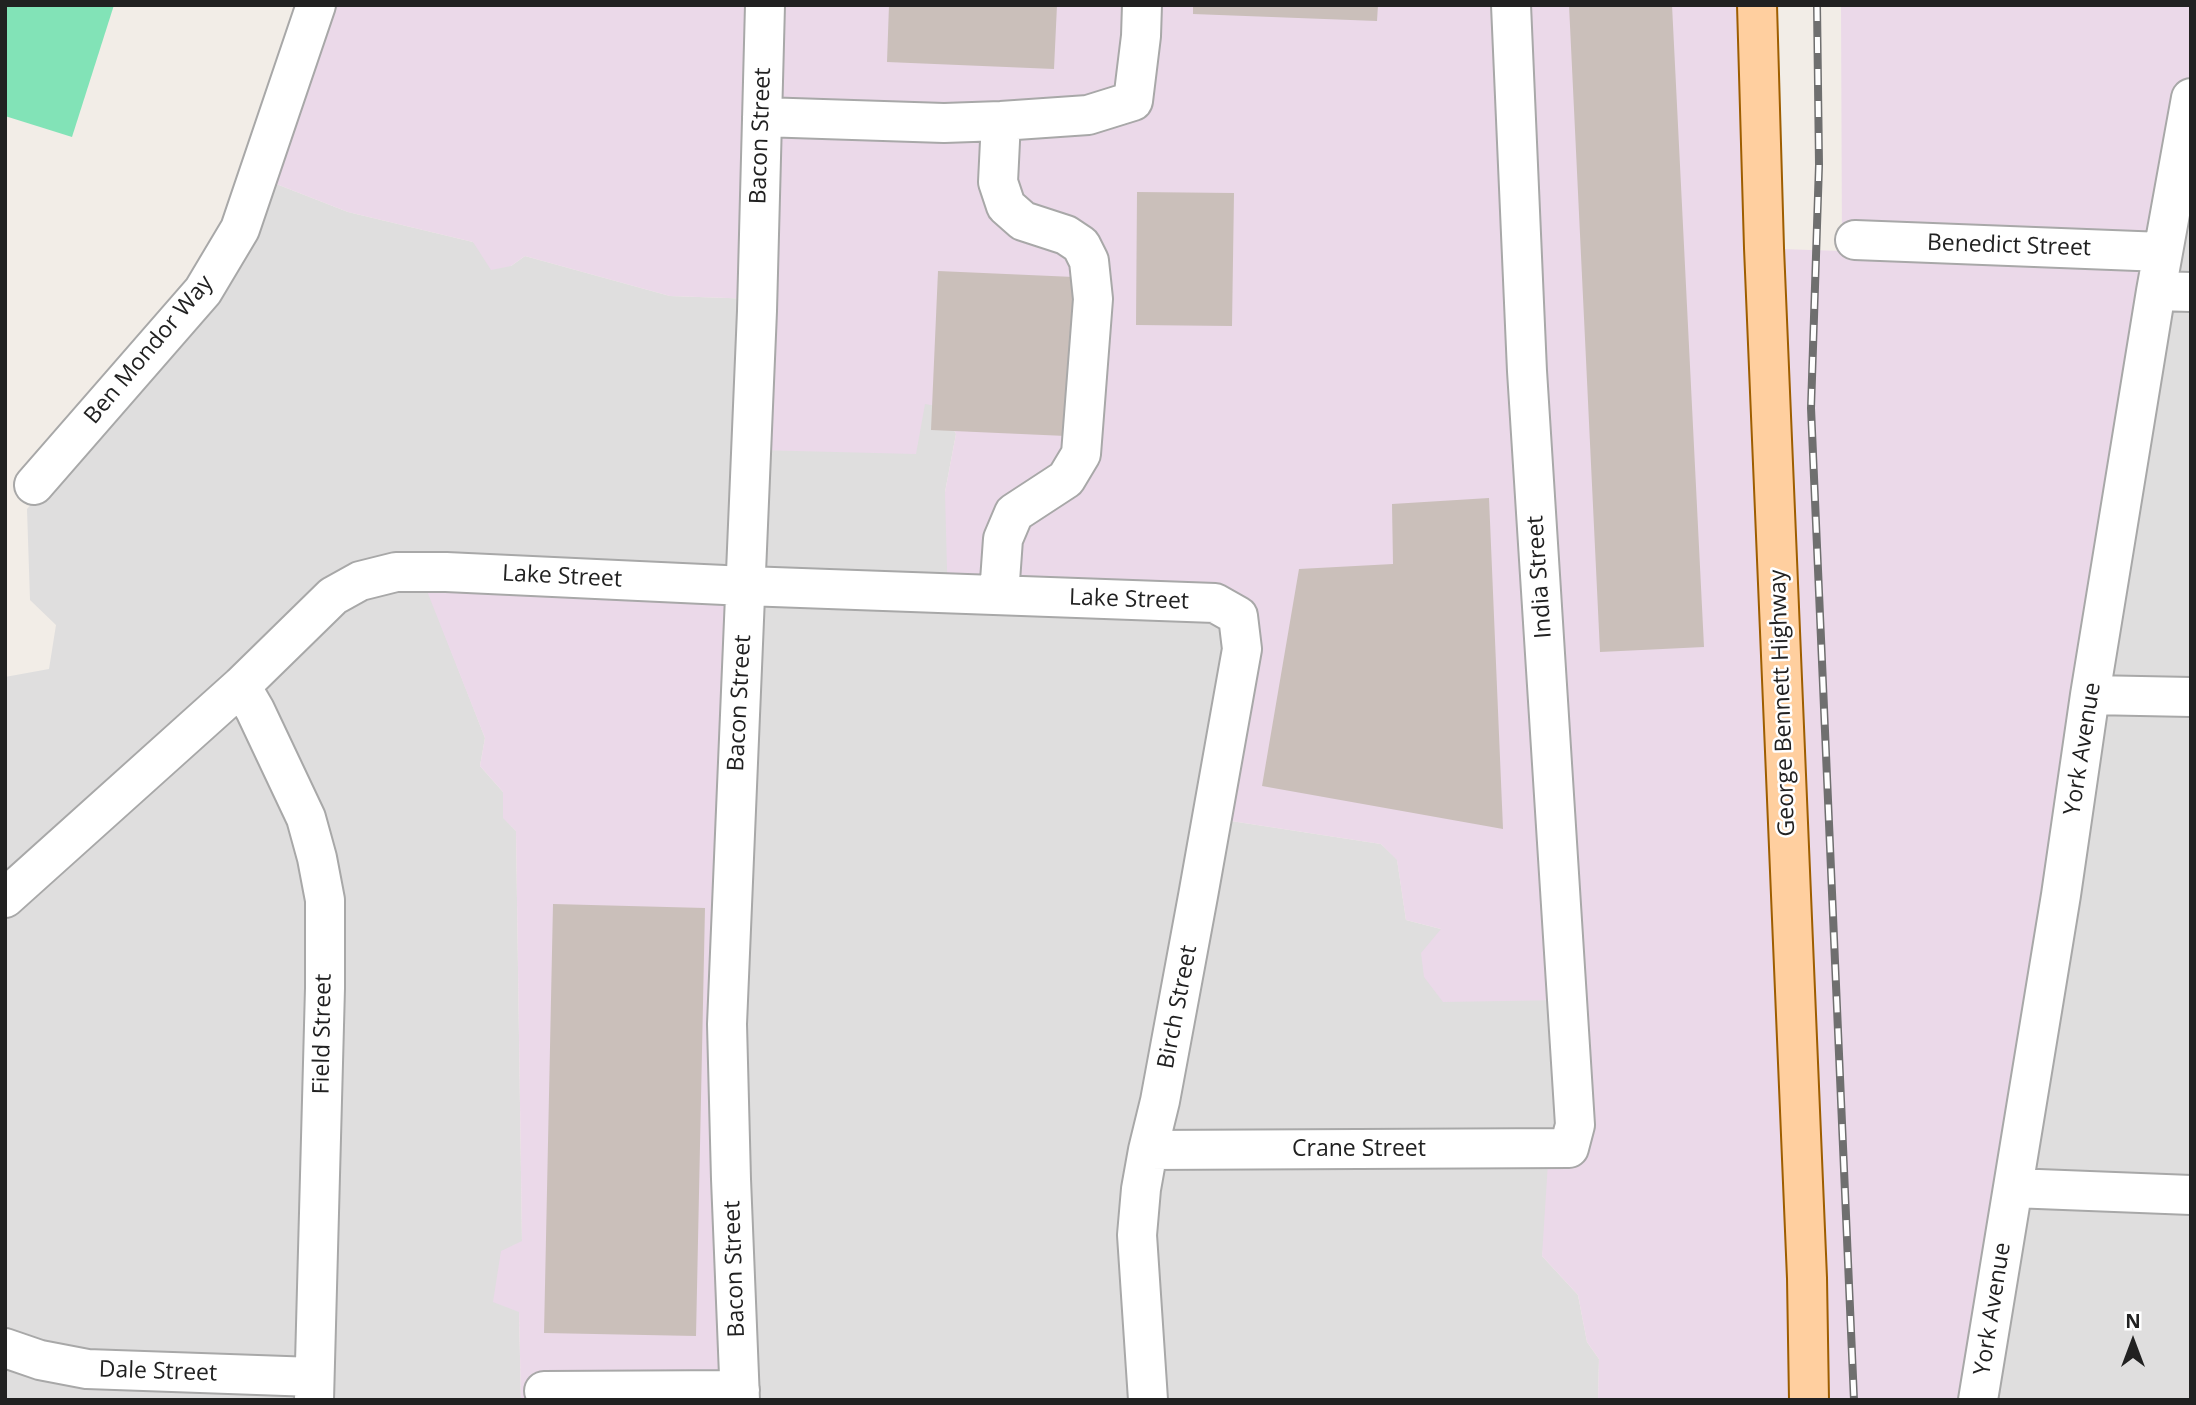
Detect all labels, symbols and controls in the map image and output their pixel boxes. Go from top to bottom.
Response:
street label: Bacon Street [745,67,777,205]
street label: Benedict Street [1927,229,2091,263]
street label: Ben Mondor Way [79,270,219,430]
street label: India Street [1522,514,1558,640]
street label: Lake Street [501,560,623,594]
street label: George Bennett Highway [1765,569,1801,837]
street label: Lake Street [1069,584,1189,616]
street label: Bacon Street [723,634,757,772]
street label: York Avenue [2059,681,2107,817]
street label: Birch Street [1152,943,1204,1071]
street label: Field Street [308,973,338,1095]
street label: Crane Street [1292,1135,1426,1163]
street label: Bacon Street [719,1200,751,1338]
street label: York Avenue [1969,1241,2017,1377]
north arrow [2098,1307,2168,1377]
text: N [2125,1308,2141,1334]
street label: Dale Street [98,1356,218,1388]

